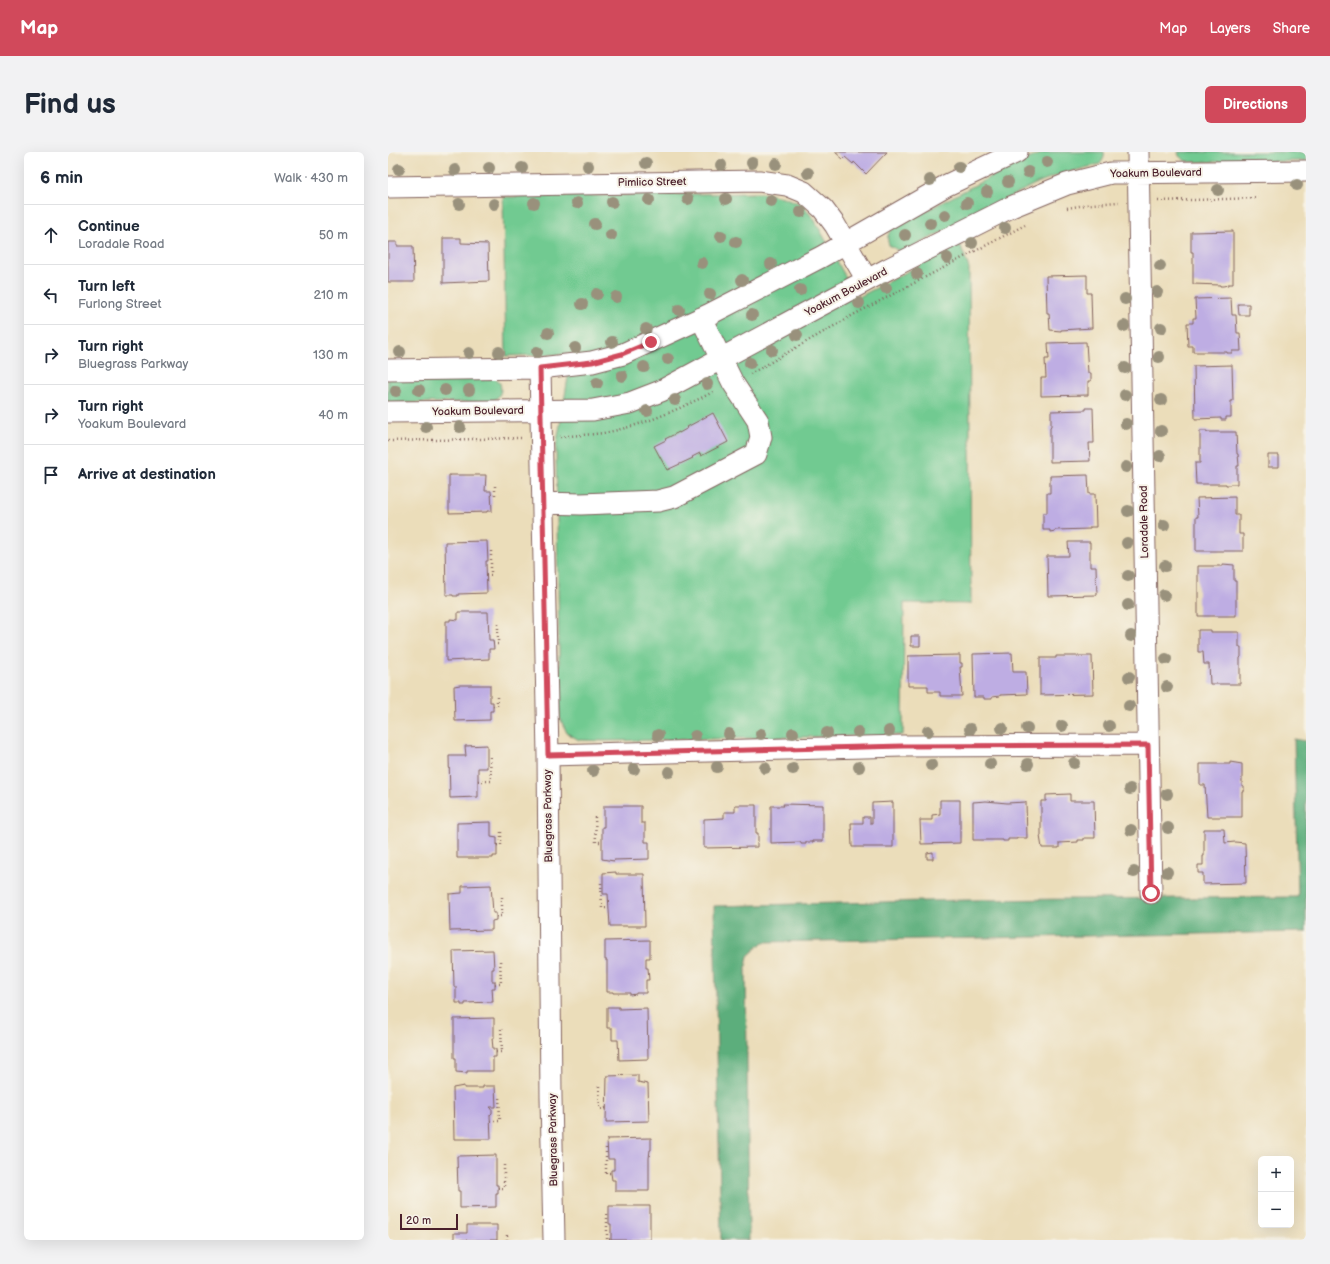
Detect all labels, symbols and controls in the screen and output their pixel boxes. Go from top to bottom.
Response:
text: Map [20,17,58,40]
text: Map [1159,20,1187,37]
text: Layers [1209,20,1251,37]
text: Share [1273,20,1310,37]
button: Directions [1205,86,1306,123]
text: Find us [24,88,116,121]
street label: Yoakum Boulevard [1109,166,1202,180]
text: 6 min [40,168,83,188]
text: Walk · 430 m [274,170,348,186]
street label: Pimlico Street [618,175,687,189]
text: Continue [78,217,140,236]
icon: ahead [40,224,62,246]
text: 50 m [319,227,348,243]
text: Loradale Road [78,236,165,252]
street label: Yoakum Boulevard [802,265,889,320]
text: Turn left [78,277,135,296]
icon: left [40,284,62,306]
text: 210 m [314,287,348,303]
text: Furlong Street [78,296,162,312]
route end [642,333,660,351]
text: Turn right [78,337,143,356]
icon: right [40,344,62,366]
text: 130 m [313,347,348,363]
text: Bluegrass Parkway [78,356,188,372]
text: Turn right [78,397,143,416]
icon: right [40,404,62,426]
street label: Yoakum Boulevard [431,404,524,418]
text: 40 m [318,407,348,423]
text: Yoakum Boulevard [78,416,186,432]
icon: arrive [40,464,62,486]
text: Arrive at destination [78,465,216,484]
street label: Loradale Road [1137,485,1151,559]
street label: Bluegrass Parkway [541,769,555,863]
route start [1142,884,1160,902]
street label: Bluegrass Parkway [546,1093,560,1187]
map controls [1258,1156,1294,1228]
button: + [1258,1156,1294,1192]
button: − [1258,1192,1294,1228]
scale bar [400,1212,458,1231]
text: 20 m [406,1214,431,1227]

